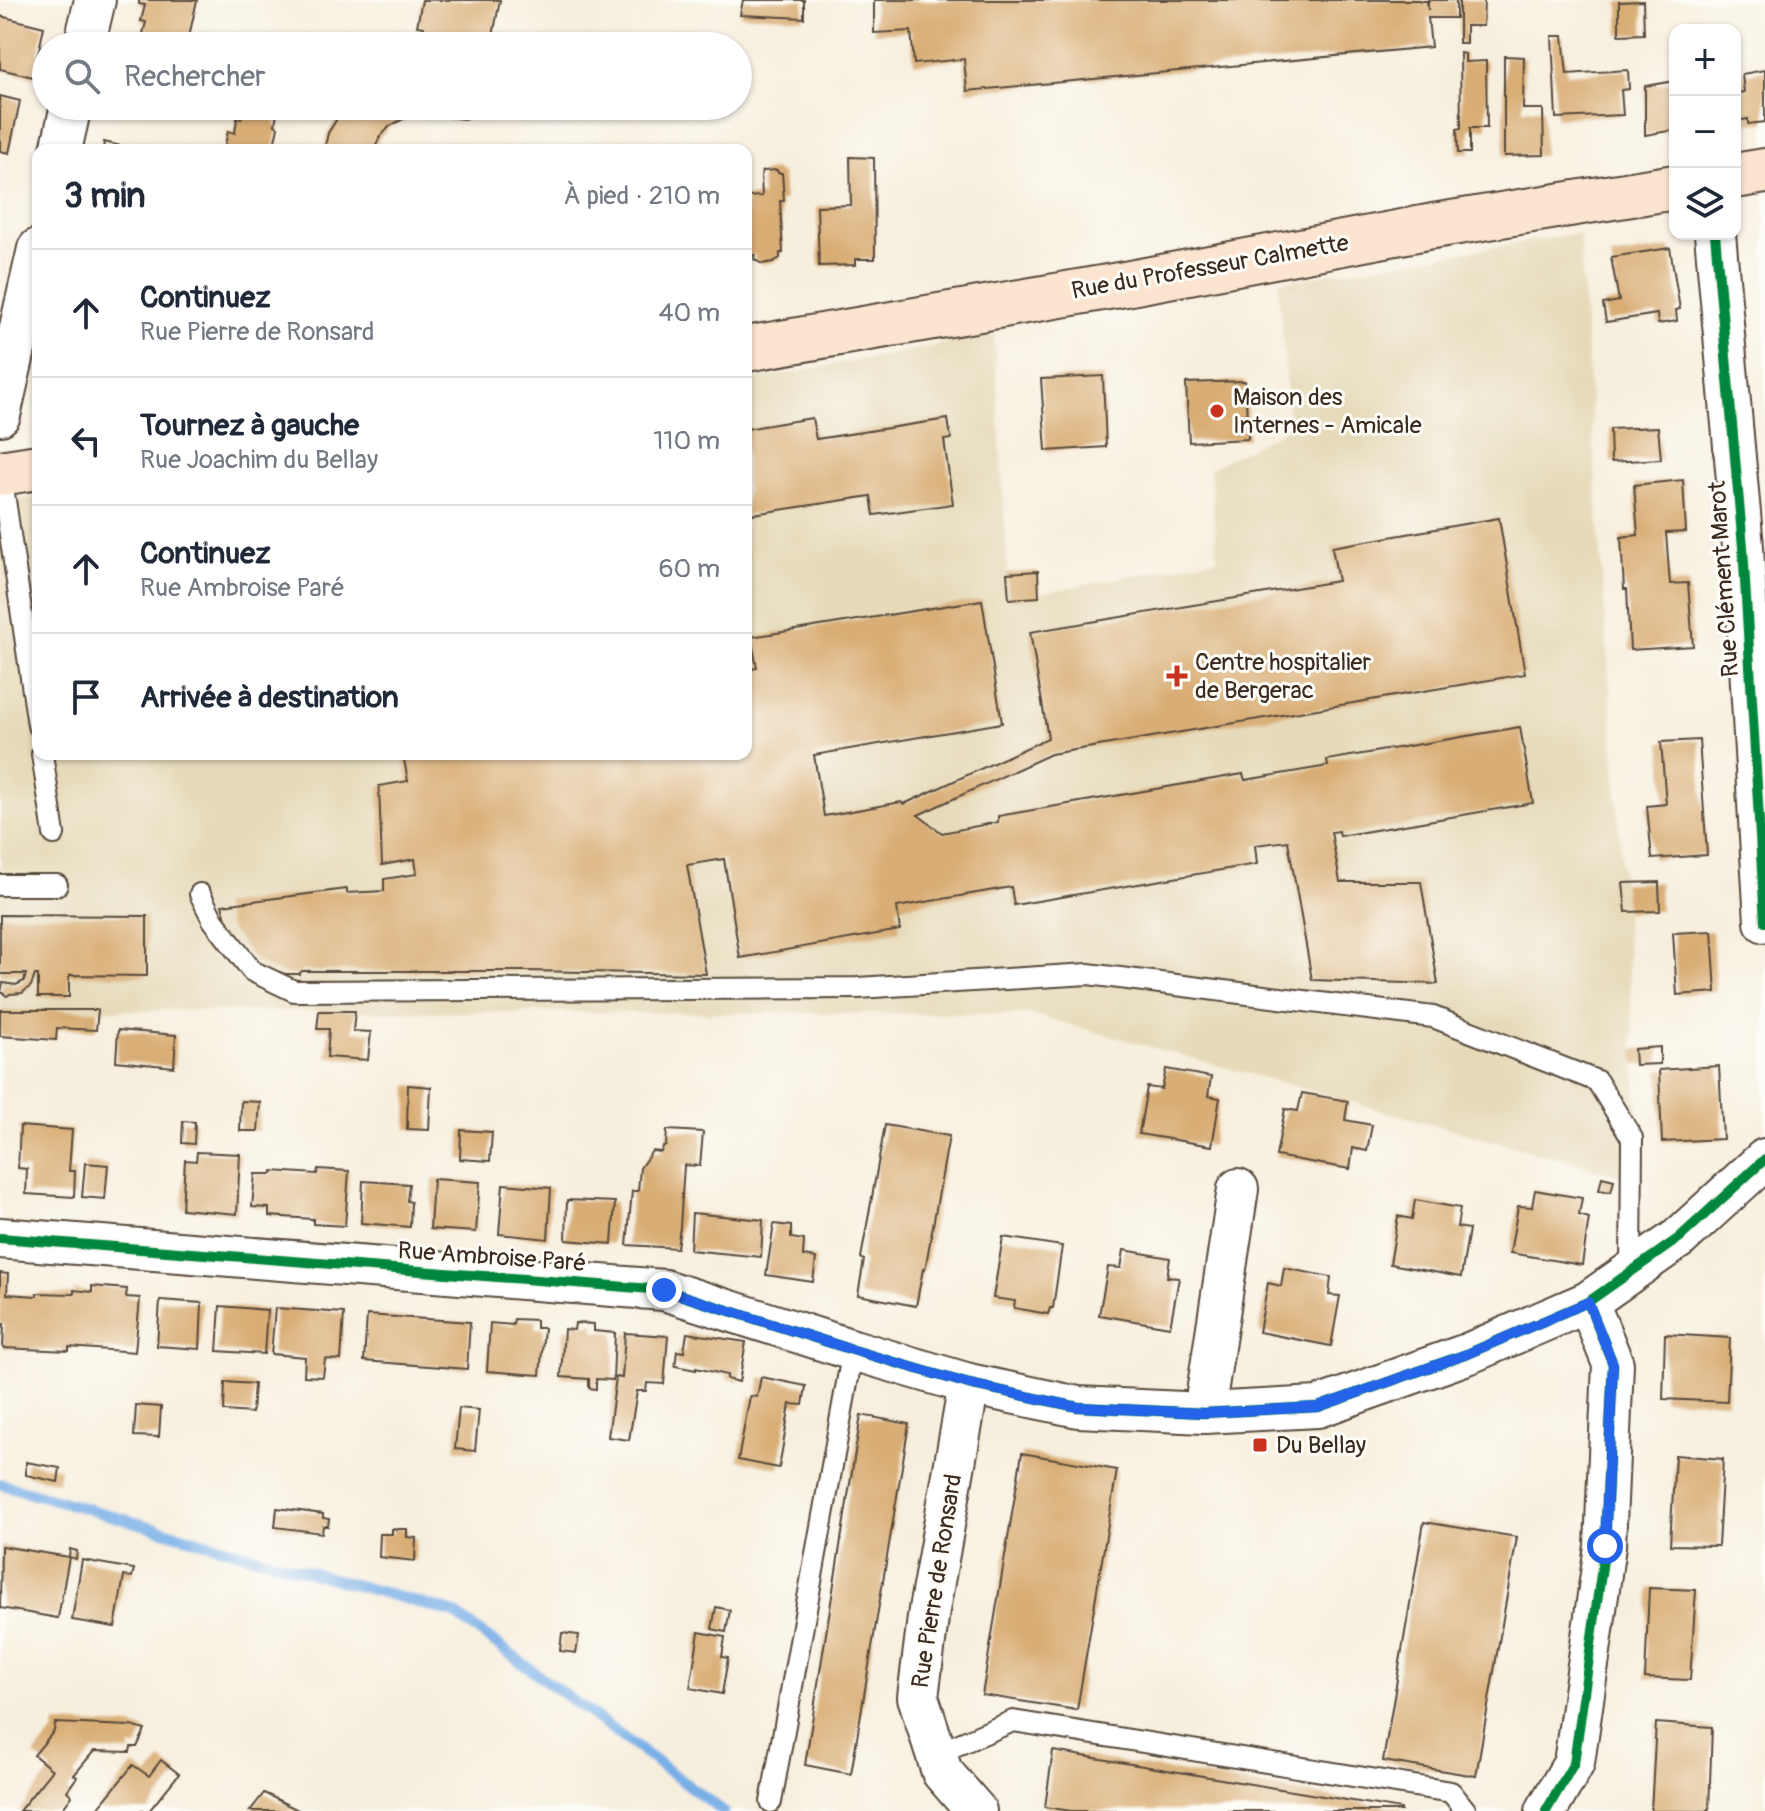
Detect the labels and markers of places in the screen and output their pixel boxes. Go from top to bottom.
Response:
place label: Maison des Internes - Amicale [1233,383,1422,440]
marker: Maison des Internes - Amicale [1208,402,1226,420]
place label: Centre hospitalier de Bergerac [1195,648,1371,705]
marker: Centre hospitalier de Bergerac [1166,665,1188,687]
place label: Du Bellay [1276,1431,1366,1460]
marker: Du Bellay [1251,1436,1269,1454]

